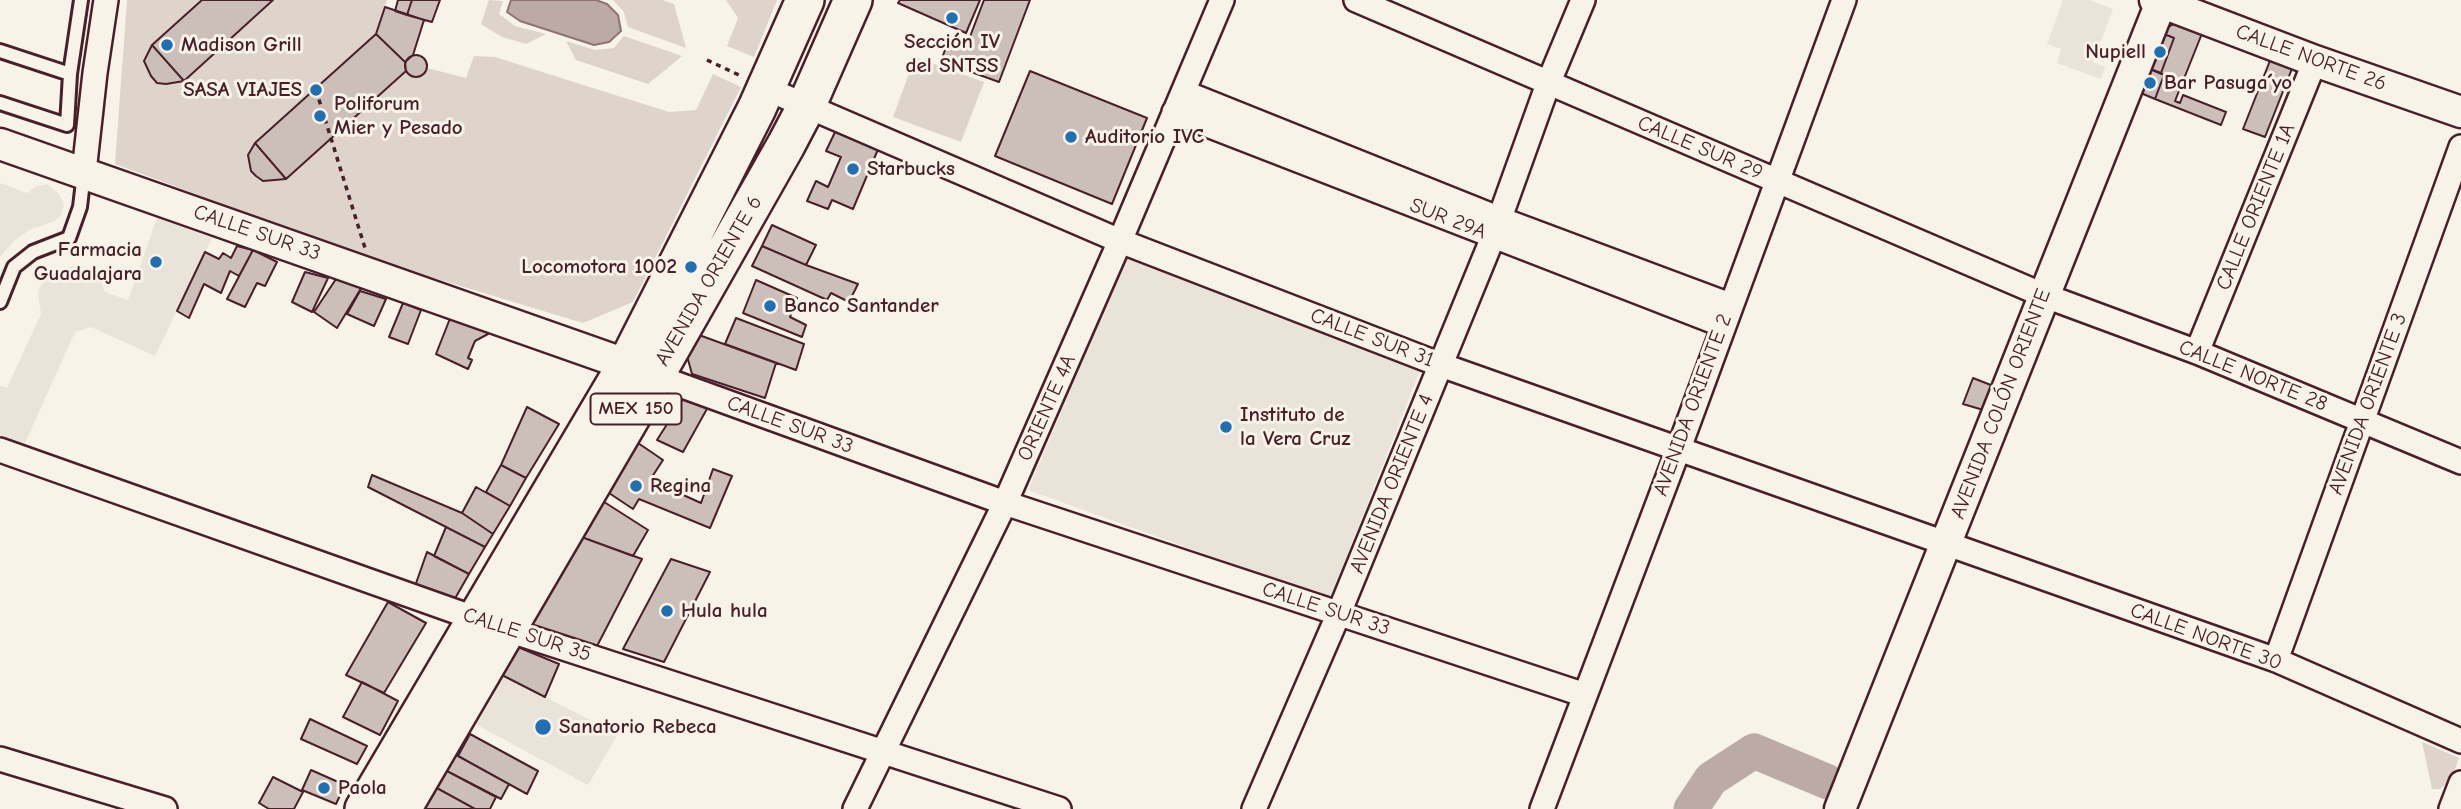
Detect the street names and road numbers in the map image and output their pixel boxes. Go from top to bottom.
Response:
street label: CALLE NORTE 26 [2232,19,2390,97]
street label: CALLE SUR 29 [1634,110,1766,186]
street label: CALLE ORIENTE 1A [2211,120,2301,294]
street label: AVENIDA ORIENTE 6 [650,191,768,371]
street label: SUR 29A [1406,193,1490,245]
street label: CALLE SUR 33 [190,199,324,267]
street label: AVENIDA COLÓN ORIENTE [1945,285,2057,523]
street label: CALLE SUR 31 [1307,303,1437,373]
street label: AVENIDA ORIENTE 2 [1648,310,1738,500]
street label: AVENIDA ORIENTE 3 [2323,310,2413,498]
street label: CALLE NORTE 28 [2175,335,2331,417]
street label: ORIENTE 4A [1012,351,1082,465]
street label: CALLE SUR 33 [723,390,857,460]
street label: AVENIDA ORIENTE 4 [1345,391,1439,577]
road number: MEX 150 [590,394,682,424]
street label: CALLE SUR 33 [1259,577,1393,641]
street label: CALLE NORTE 30 [2127,598,2285,676]
street label: CALLE SUR 35 [460,602,594,668]

